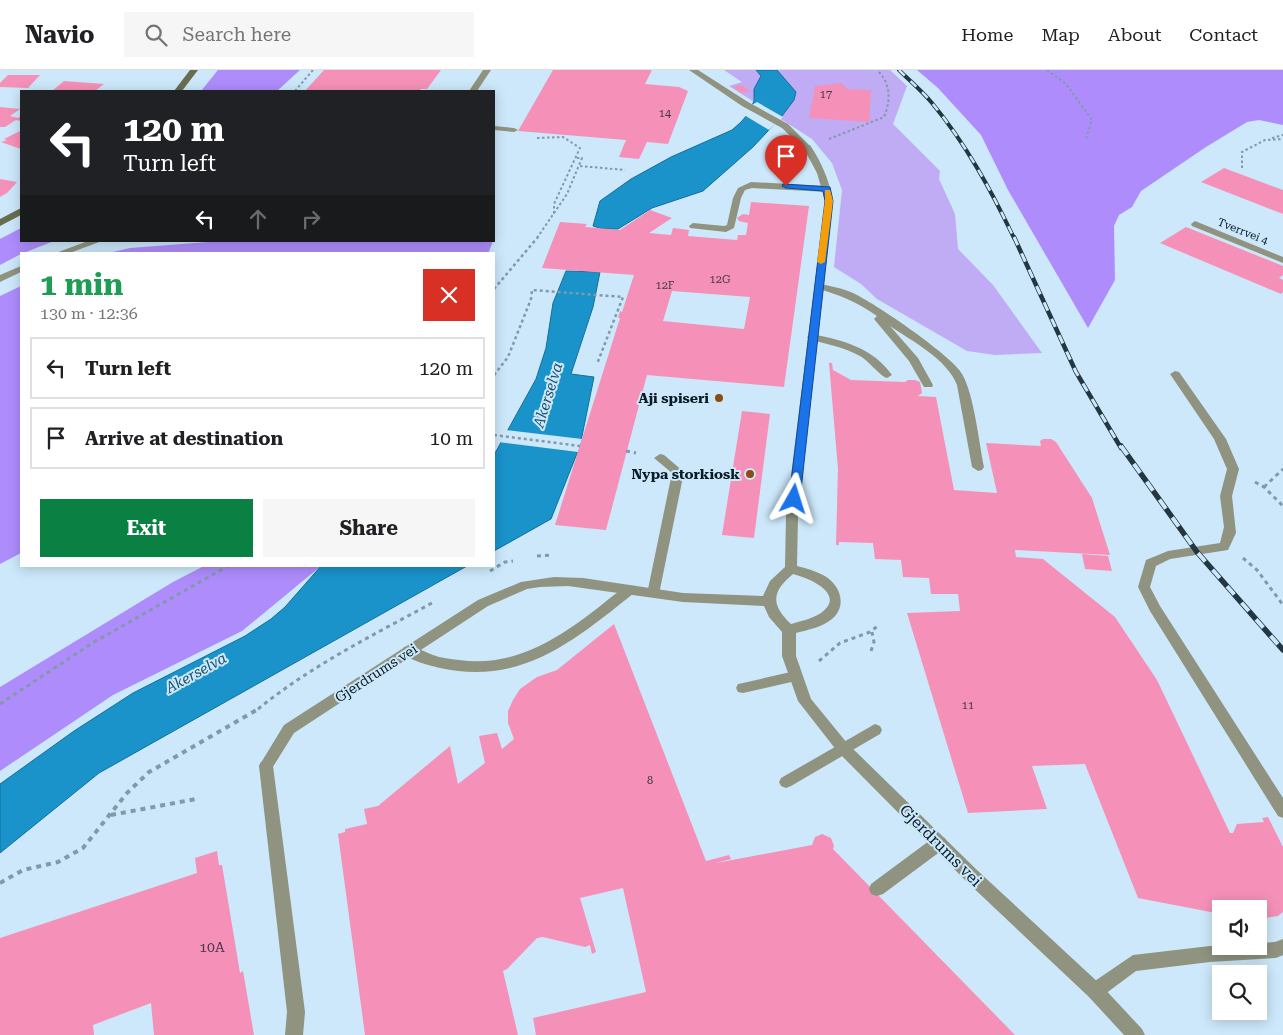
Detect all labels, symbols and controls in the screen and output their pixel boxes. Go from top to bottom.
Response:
search box [124,12,474,57]
text: Navio [25,21,94,49]
icon: search [142,21,170,49]
text: Search here [182,23,291,46]
text: Home [961,24,1013,45]
text: Map [1041,24,1080,45]
text: About [1108,24,1161,45]
text: Contact [1189,24,1258,45]
house number: 17 [820,88,832,101]
house number: 14 [659,107,672,120]
text: 120 m [123,109,224,150]
icon: left [40,110,105,175]
pin [765,135,807,186]
icon: arrive [772,142,800,170]
text: Turn left [123,151,216,176]
icon: left [191,205,219,233]
icon: ahead [244,205,272,233]
icon: right [297,205,325,233]
street label: Tverrvei 4 [1216,215,1271,248]
text: 1 min [40,267,123,302]
button: close [423,269,475,321]
house number: 12G [710,273,731,286]
house number: 12F [656,279,675,292]
text: 130 m · 12:36 [40,304,138,323]
icon: left [42,354,70,382]
text: Turn left [85,357,171,380]
text: 120 m [419,357,473,380]
water label: Akerselva [529,360,566,431]
place label: Aji spiseri [639,390,709,406]
marker: Aji spiseri [713,392,725,404]
icon: arrive [42,424,70,452]
text: Arrive at destination [85,427,283,450]
text: 10 m [430,427,473,450]
place label: Nypa storkiosk [632,466,740,482]
marker: Nypa storkiosk [744,468,756,480]
position arrow [767,472,819,524]
button: Exit [40,499,253,557]
button: Share [263,499,475,557]
street label: Gjerdrums vei [332,640,421,705]
water label: Akerselva [162,649,230,698]
house number: 11 [962,699,974,712]
house number: 8 [647,774,653,787]
street label: Gjerdrums vei [896,800,986,890]
map controls [1212,900,1267,1020]
button: sound [1212,900,1267,955]
house number: 10A [199,939,225,955]
button: search [1212,965,1267,1020]

